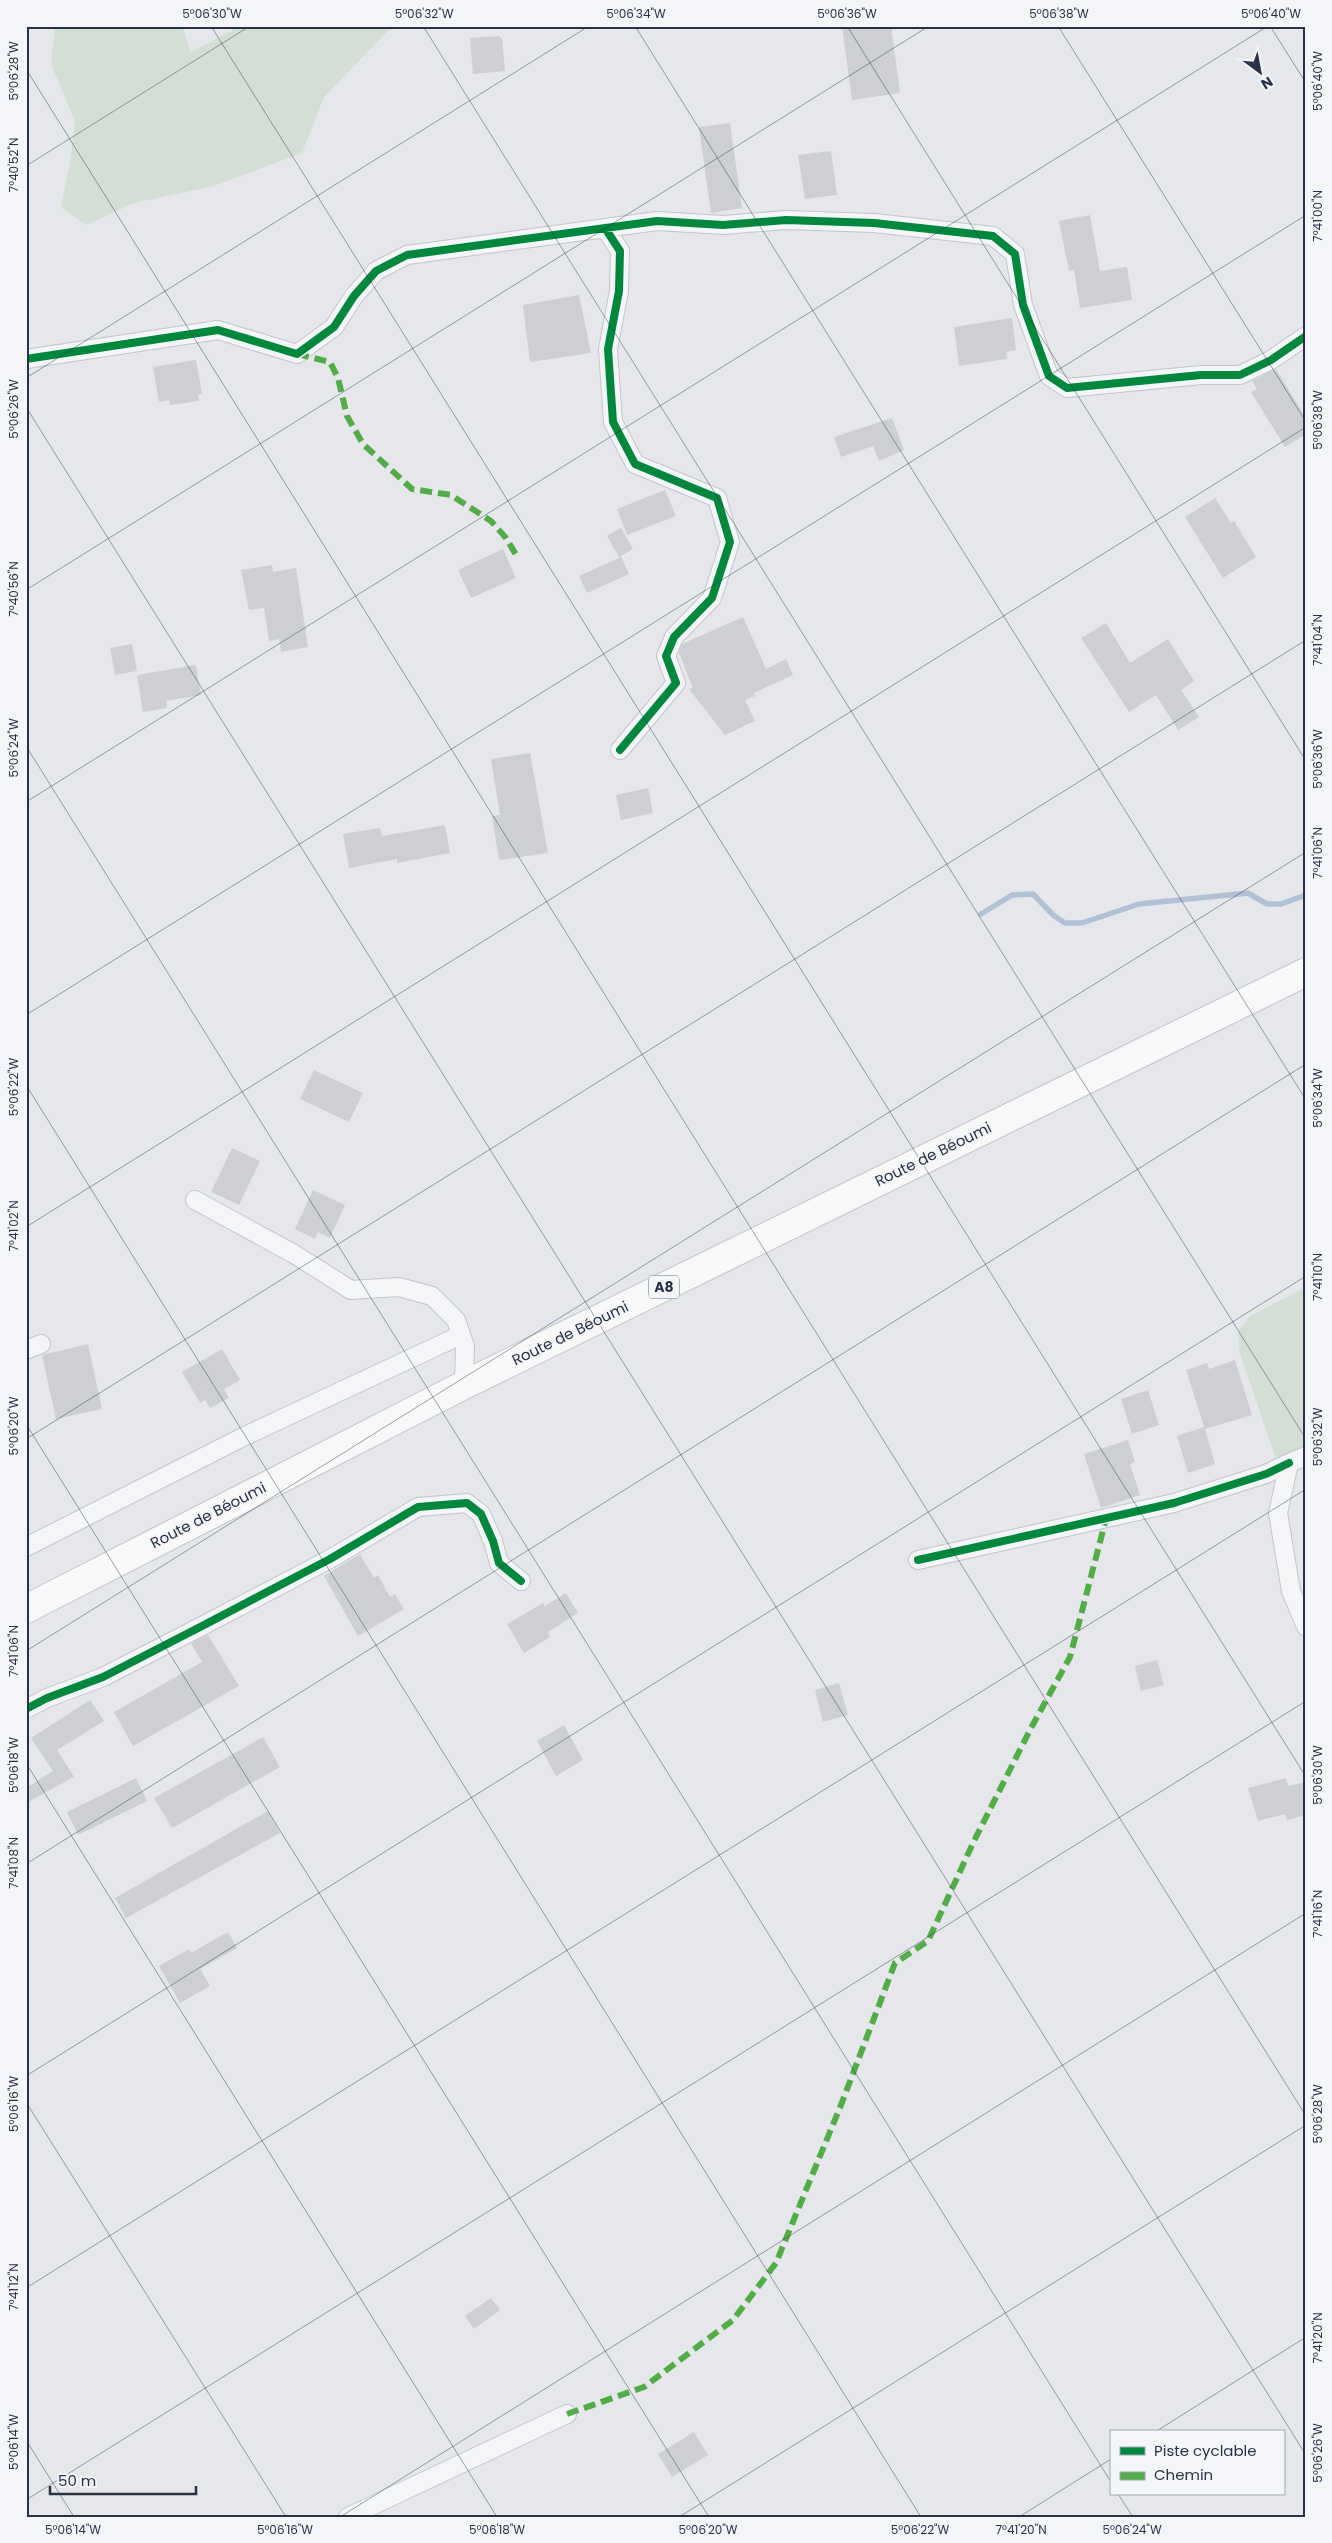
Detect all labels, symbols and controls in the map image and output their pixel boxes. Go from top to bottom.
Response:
text: 5°06'30"W [182,5,242,22]
text: 5°06'32"W [395,5,454,22]
text: 5°06'34"W [606,5,666,22]
text: 5°06'36"W [817,5,877,22]
text: 5°06'38"W [1029,5,1089,22]
text: 5°06'40"W [1241,5,1301,22]
text: 5°06'28"W [5,41,22,101]
north arrow [1234,48,1284,98]
text: 5°06'40"W [1309,51,1326,111]
text: N [1257,72,1277,94]
text: 7°40'52"N [5,138,22,192]
text: 7°41'00"N [1309,190,1326,242]
text: 5°06'26"W [5,379,22,439]
text: 5°06'38"W [1309,390,1326,450]
text: 7°40'56"N [5,561,22,617]
text: 7°41'04"N [1309,614,1326,666]
text: 5°06'24"W [5,718,22,778]
text: 5°06'36"W [1309,729,1326,789]
text: 7°41'06"N [1309,827,1326,879]
text: 5°06'22"W [5,1057,22,1116]
text: 5°06'34"W [1309,1068,1326,1128]
street label: Route de Béoumi [871,1117,995,1191]
text: 7°41'02"N [5,1200,22,1252]
text: 7°41'10"N [1309,1253,1326,1301]
road number: A8 [649,1275,679,1298]
street label: Route de Béoumi [508,1296,632,1370]
text: 5°06'20"W [5,1396,22,1456]
text: 5°06'32"W [1309,1407,1326,1466]
street label: Route de Béoumi [146,1477,270,1553]
text: 7°41'06"N [5,1625,22,1677]
text: 5°06'18"W [5,1737,22,1793]
text: 5°06'30"W [1309,1745,1326,1805]
text: 7°41'08"N [5,1837,22,1889]
text: 7°41'16"N [1309,1890,1326,1938]
text: 5°06'16"W [5,2076,22,2132]
text: 5°06'28"W [1309,2084,1326,2144]
text: 7°41'12"N [5,2263,22,2311]
text: 7°41'20"N [1309,2312,1326,2364]
text: 5°06'14"W [5,2414,22,2470]
text: 5°06'26"W [1309,2423,1326,2483]
legend [1110,2430,1284,2496]
text: Piste cyclable [1154,2440,1257,2461]
scale bar [50,2463,196,2495]
text: Chemin [1154,2464,1213,2485]
text: 50 m [58,2470,96,2491]
text: 5°06'14"W [45,2521,101,2538]
text: 5°06'16"W [257,2521,313,2538]
text: 5°06'18"W [469,2521,525,2538]
text: 5°06'20"W [678,2521,738,2538]
text: 5°06'22"W [891,2521,950,2538]
text: 7°41'20"N [995,2521,1047,2538]
text: 5°06'24"W [1102,2521,1162,2538]

